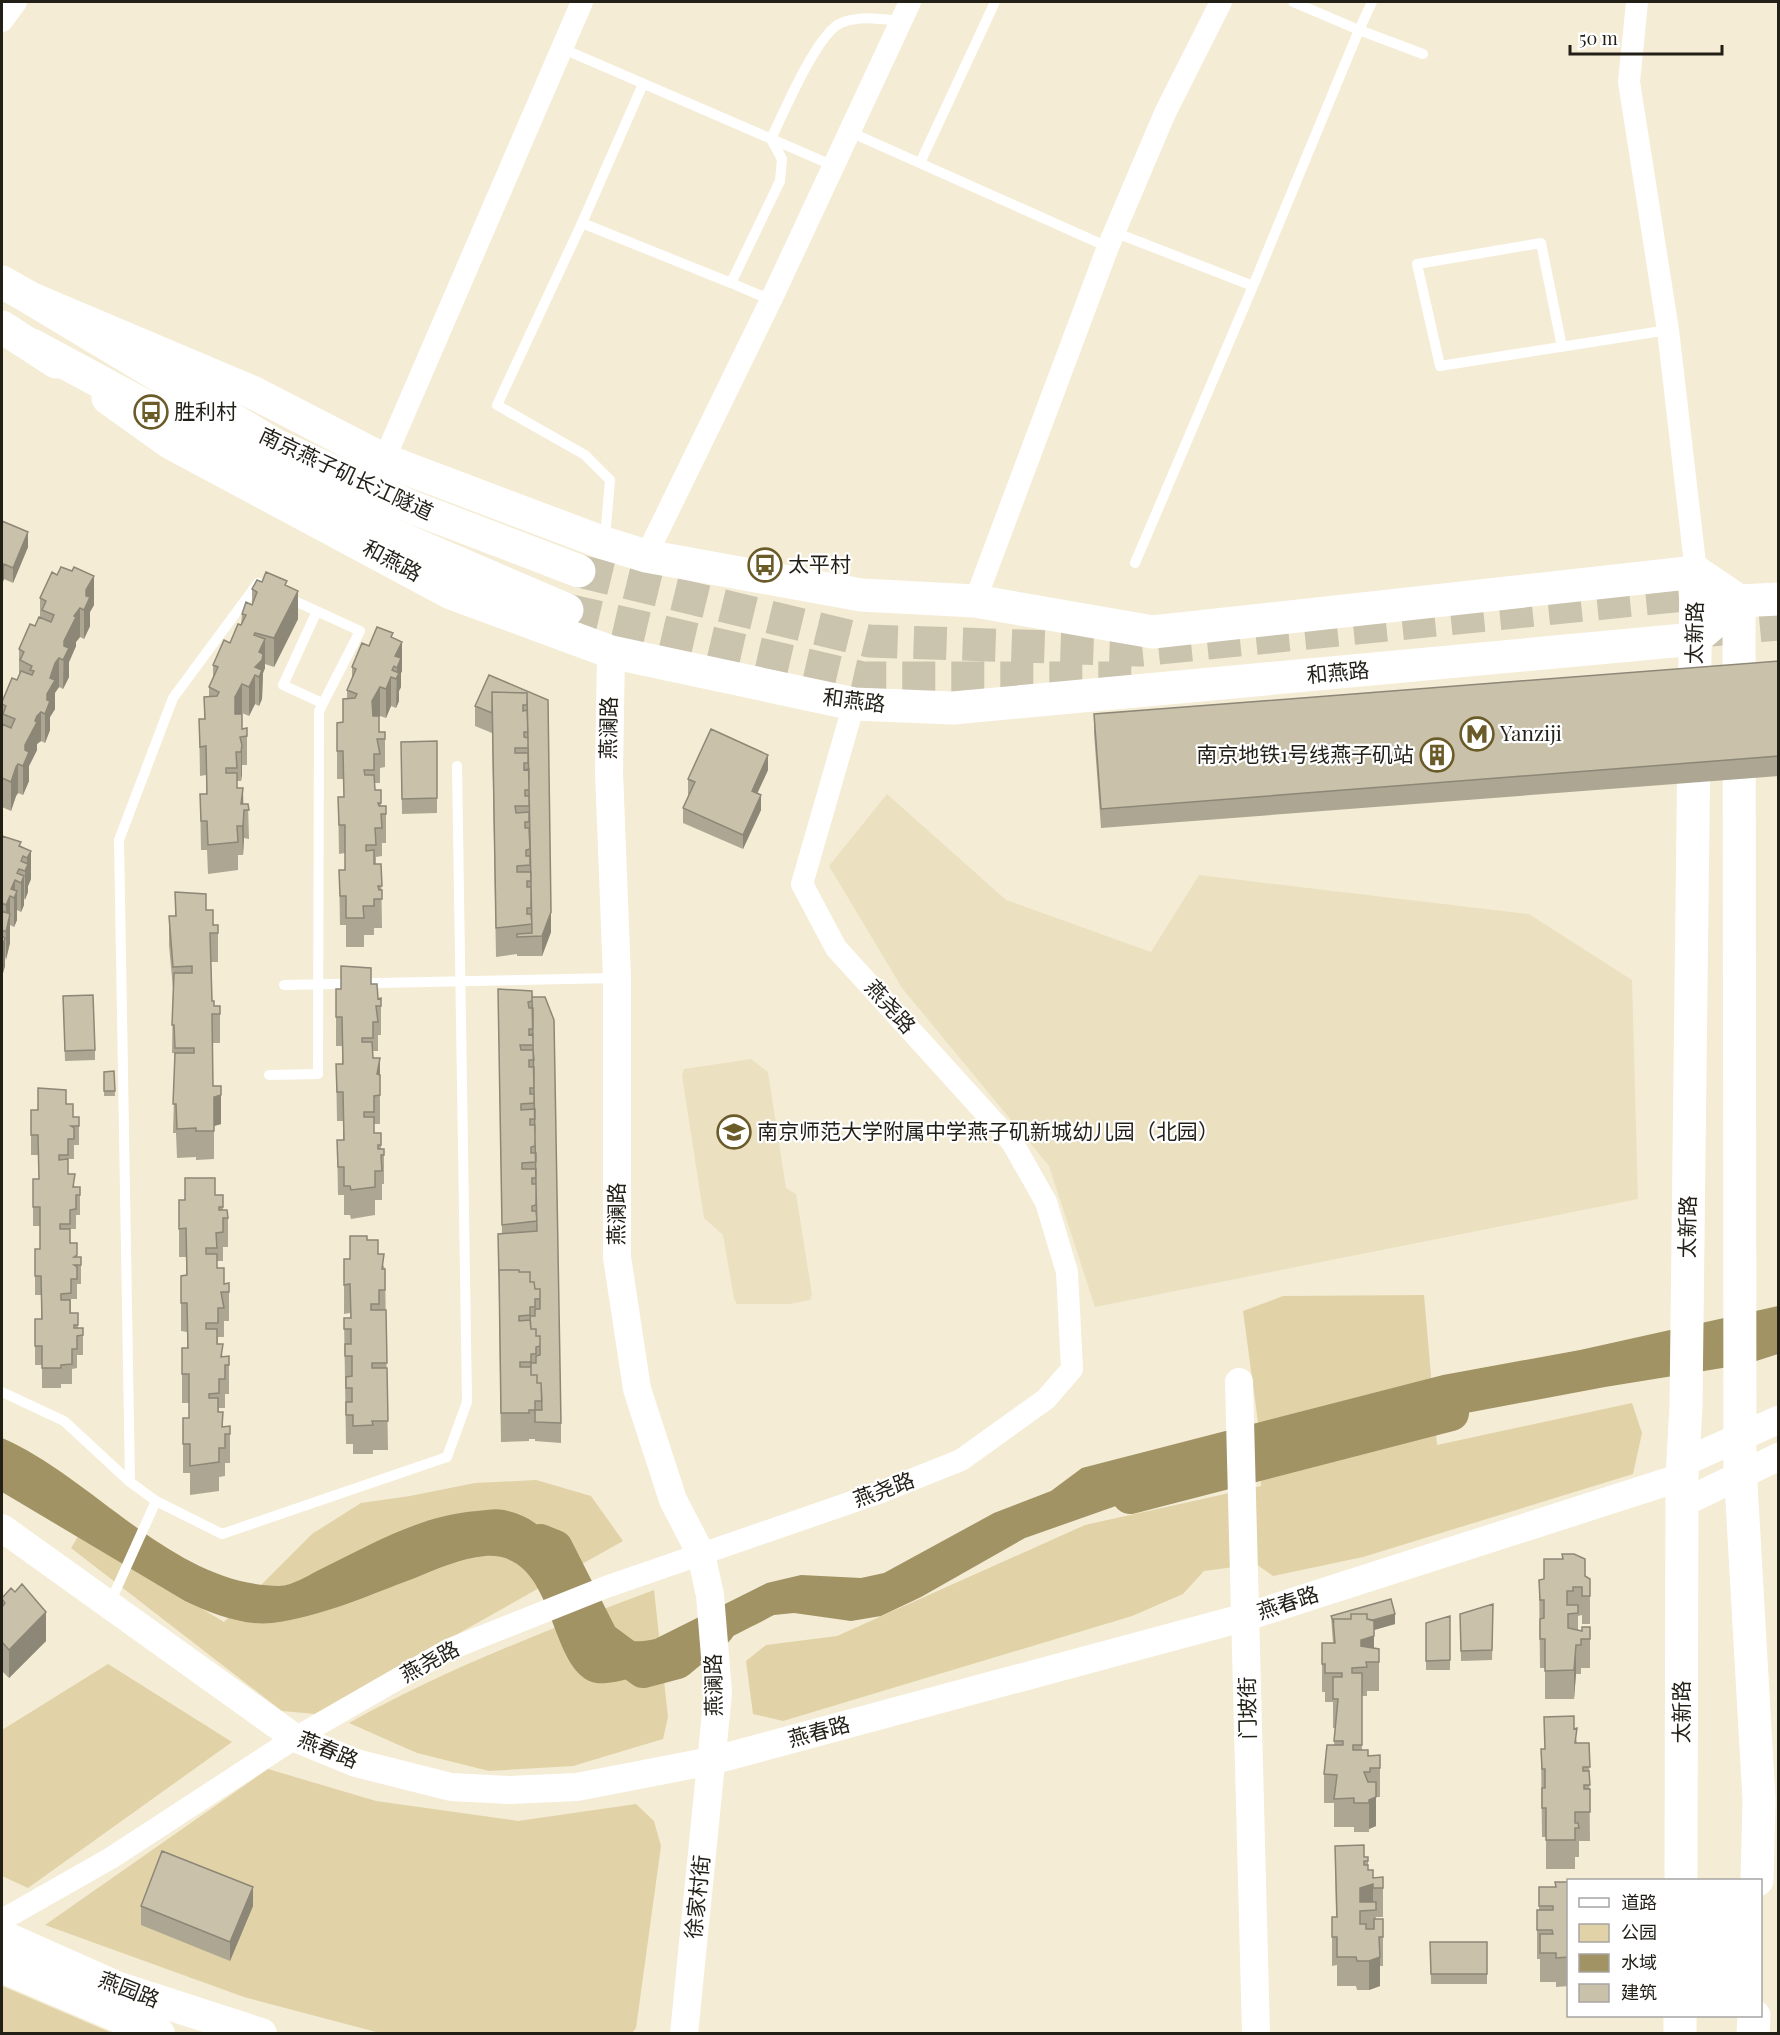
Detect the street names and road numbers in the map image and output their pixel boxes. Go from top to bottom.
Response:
street label: 南京燕子矶长江隧道 [255,420,438,525]
street label: 和燕路 [359,532,427,586]
street label: 太新路 [1678,601,1708,665]
street label: 和燕路 [1305,654,1370,688]
street label: 和燕路 [821,681,887,717]
street label: 燕澜路 [592,696,622,760]
street label: 燕尧路 [860,973,923,1038]
street label: 燕澜路 [601,1183,629,1246]
street label: 太新路 [1671,1195,1701,1259]
street label: 燕尧路 [849,1464,918,1512]
street label: 燕春路 [1253,1578,1322,1624]
street label: 燕尧路 [395,1633,463,1687]
street label: 燕澜路 [697,1653,727,1717]
street label: 门坡街 [1231,1676,1261,1740]
street label: 太新路 [1666,1681,1694,1744]
street label: 燕春路 [784,1708,853,1752]
street label: 燕春路 [294,1723,363,1773]
street label: 徐家村街 [678,1854,714,1940]
street label: 燕园路 [95,1964,164,2012]

